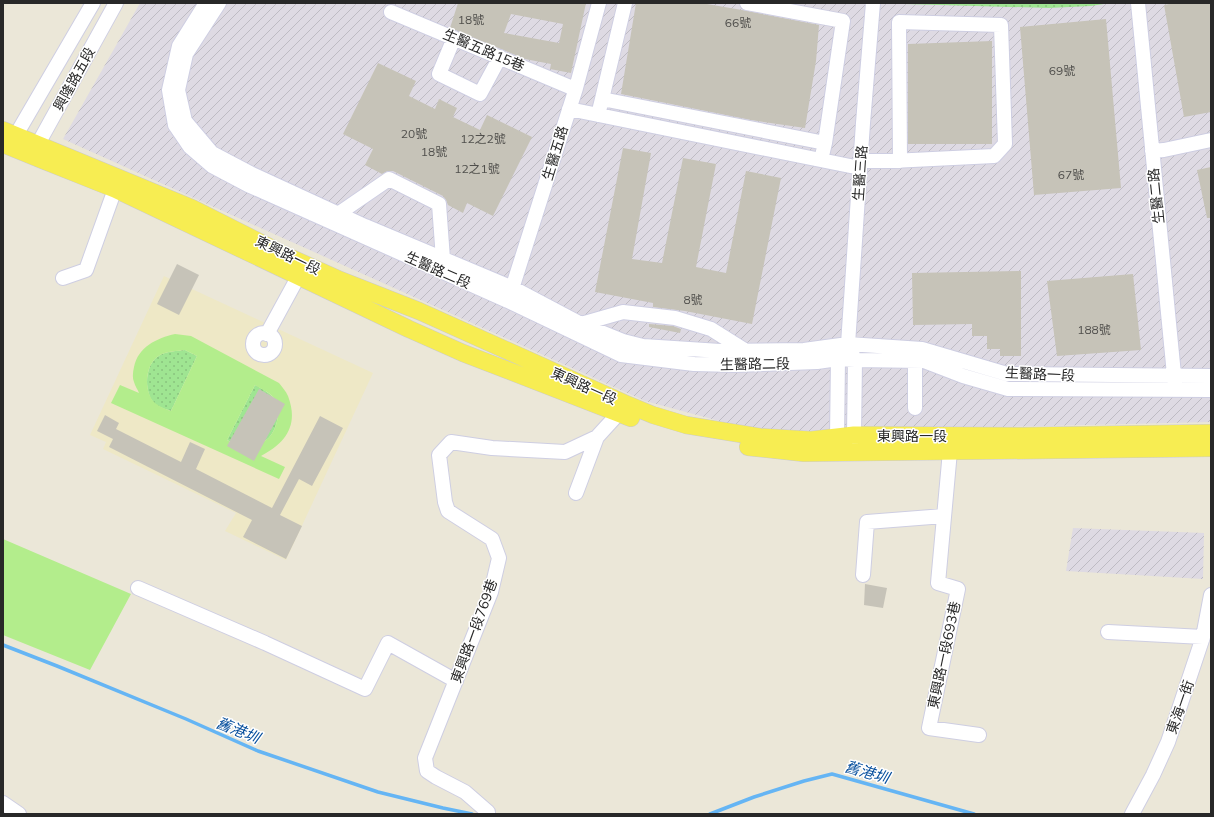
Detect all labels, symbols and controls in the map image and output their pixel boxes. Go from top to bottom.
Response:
house number: 18號 [458,12,484,27]
house number: 66號 [725,15,751,30]
street label: 生醫五路15巷 [441,25,527,75]
street label: 興隆路五段 [49,44,99,114]
house number: 69號 [1049,63,1075,78]
street label: 生醫五路 [538,124,572,182]
house number: 20號 [401,126,427,141]
house number: 12之2號 [460,131,506,146]
house number: 18號 [421,144,447,159]
street label: 生醫三路 [849,144,871,202]
house number: 12之1號 [454,161,500,176]
house number: 67號 [1058,167,1084,182]
street label: 生醫二路 [1144,167,1168,225]
street label: 東興路一段 [253,232,323,278]
street label: 生醫路二段 [402,248,474,292]
house number: 8號 [683,292,703,307]
house number: 188號 [1077,322,1111,337]
street label: 生醫路二段 [720,354,790,374]
street label: 生醫路一段 [1005,363,1075,385]
street label: 東興路一段 [548,364,620,408]
street label: 東興路一段 [877,427,947,445]
street label: 東興路一段769巷 [447,577,501,685]
street label: 東興路一段693巷 [924,600,964,710]
street label: 東海一街 [1162,678,1198,736]
water label: 舊港圳 [214,713,264,748]
water label: 舊港圳 [843,757,893,788]

